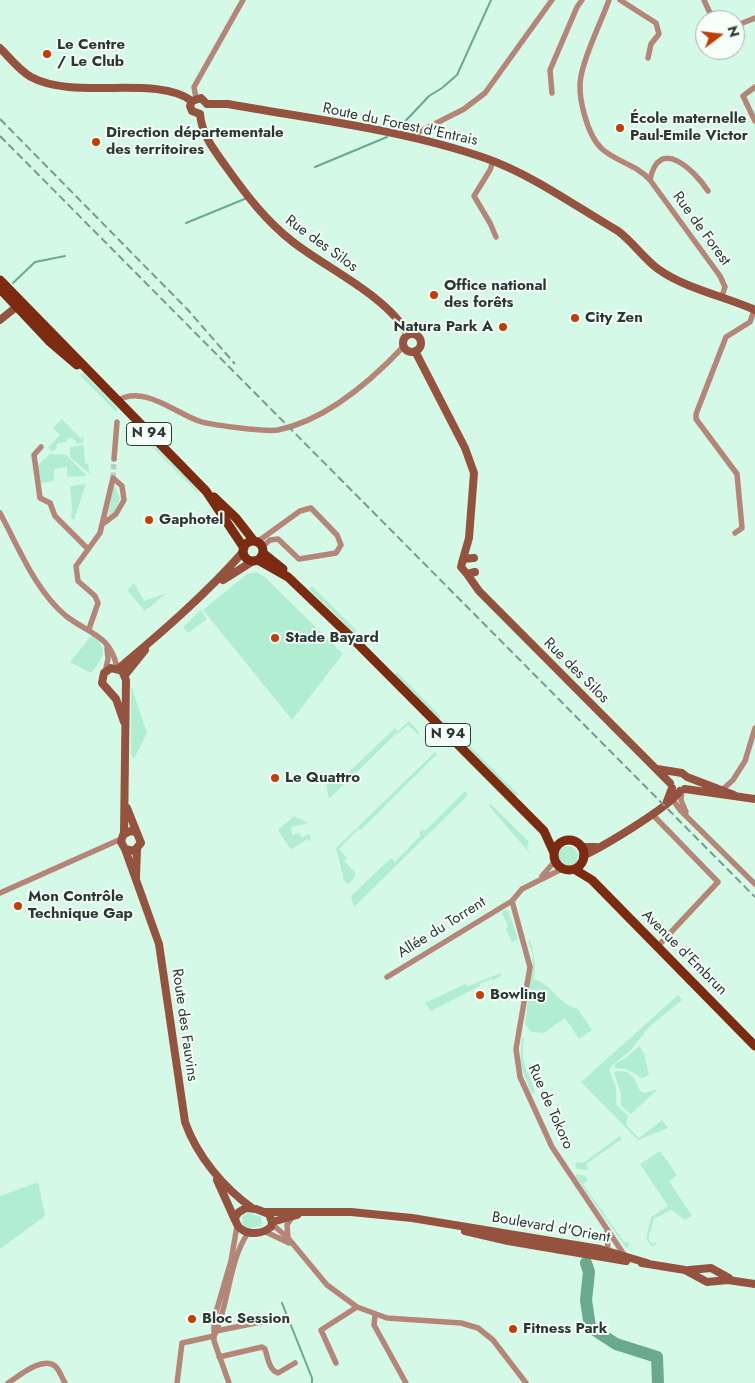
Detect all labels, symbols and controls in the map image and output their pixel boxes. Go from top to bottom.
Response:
north arrow [695,10,745,60]
text: N [722,23,745,39]
place label: Le Centre / Le Club [57,36,125,71]
marker: Le Centre / Le Club [41,48,53,60]
street label: Route du Forest d'Entrais [321,100,479,150]
place label: École maternelle Paul-Emile Victor [630,110,748,145]
marker: École maternelle Paul-Emile Victor [614,122,626,134]
place label: Direction départementale des territoires [106,124,284,159]
marker: Direction départementale des territoires [90,136,102,148]
street label: Rue de Forest [668,189,734,269]
street label: Rue des Silos [281,212,361,276]
place label: Office national des forêts [444,277,547,312]
marker: Office national des forêts [428,289,440,301]
place label: City Zen [585,309,643,327]
marker: City Zen [569,312,581,324]
place label: Natura Park A [394,318,493,336]
marker: Natura Park A [497,321,509,333]
road number: N 94 [126,422,172,446]
place label: Gaphotel [159,511,223,529]
marker: Gaphotel [143,514,155,526]
place label: Stade Bayard [285,629,379,647]
marker: Stade Bayard [269,632,281,644]
street label: Rue des Silos [540,635,612,707]
road number: N 94 [426,724,470,746]
place label: Le Quattro [285,769,360,787]
marker: Le Quattro [269,772,281,784]
place label: Mon Contrôle Technique Gap [28,888,133,923]
street label: Allée du Torrent [395,894,489,962]
marker: Mon Contrôle Technique Gap [12,900,24,912]
street label: Avenue d'Embrun [638,907,730,999]
street label: Route des Fauvins [167,967,201,1083]
place label: Bowling [490,986,546,1004]
marker: Bowling [474,989,486,1001]
street label: Rue de Tokoro [523,1062,577,1152]
street label: Boulevard d'Orient [490,1209,612,1247]
place label: Bloc Session [202,1310,290,1328]
marker: Bloc Session [186,1313,198,1325]
place label: Fitness Park [523,1320,607,1338]
marker: Fitness Park [507,1323,519,1335]

